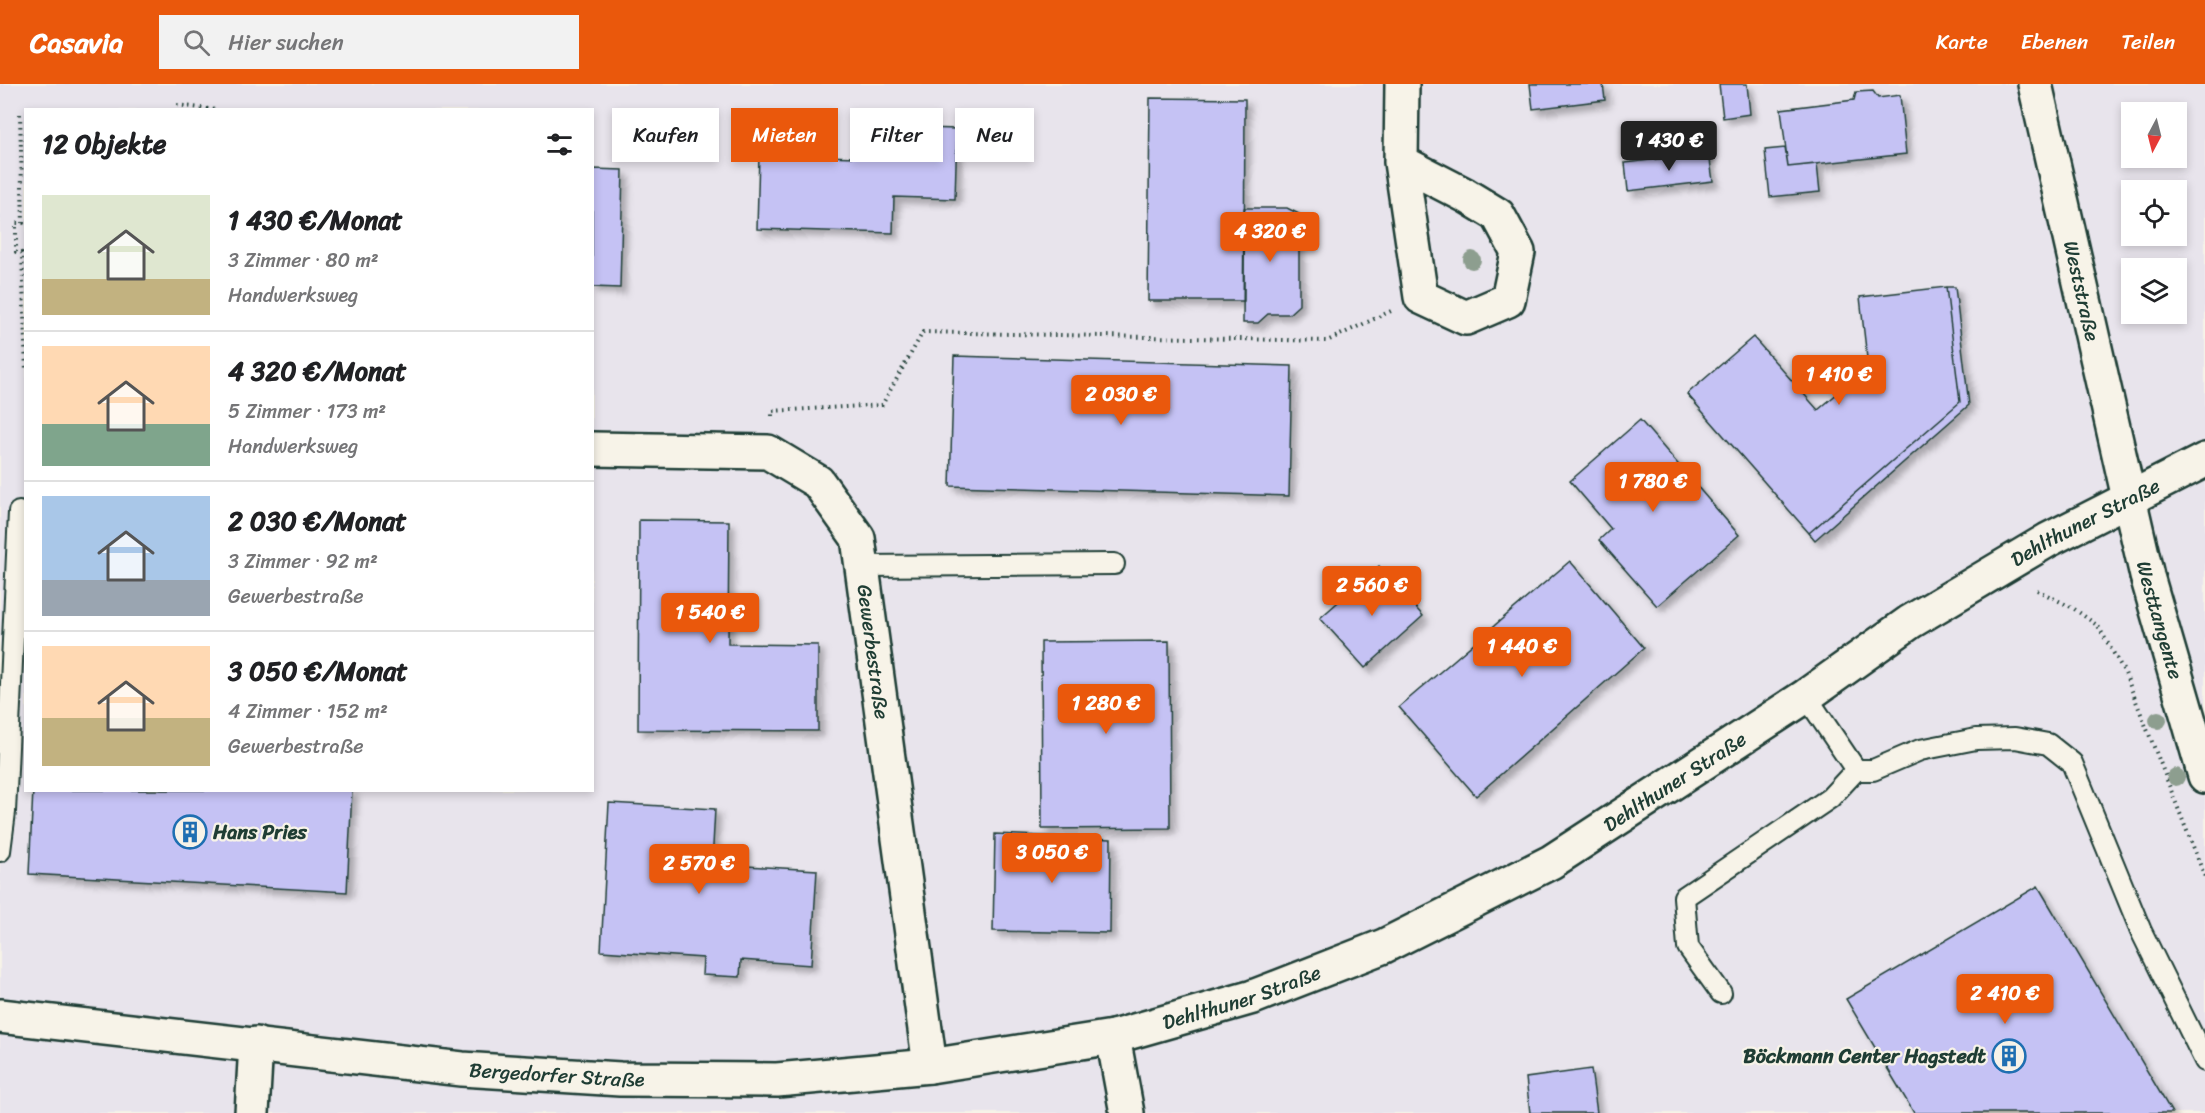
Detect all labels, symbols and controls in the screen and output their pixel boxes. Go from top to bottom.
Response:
search box [159,15,579,69]
text: Casavia [30,18,123,67]
text: Hier suchen [228,23,344,62]
text: Karte [1936,23,1988,61]
text: Ebenen [2021,23,2088,61]
text: Teilen [2121,23,2175,61]
icon: search [180,26,213,59]
north arrow [2121,102,2187,168]
map controls [2121,102,2187,324]
chip: Kaufen [612,108,719,162]
chip: Mieten [731,108,838,162]
chip: Filter [850,108,943,162]
chip: Neu [955,108,1034,162]
text: 12 Objekte [42,121,166,167]
pin: 1 430 € [1614,121,1724,172]
text: 1 430 € [1635,123,1703,158]
icon: filters [543,128,576,161]
button: locate [2121,180,2187,246]
text: 1 430 €/Monat [228,197,403,243]
pin: 4 320 € [1215,212,1325,263]
text: 4 320 € [1234,214,1306,249]
icon: home [90,219,162,291]
street label: Weststraße [2054,237,2110,345]
text: 3 Zimmer · 80 m² [228,243,379,278]
button: layers [2121,258,2187,324]
text: Handwerksweg [228,278,358,313]
text: 4 320 €/Monat [228,348,407,394]
pin: 1 410 € [1784,355,1894,406]
text: 1 410 € [1806,357,1872,392]
icon: home [90,370,162,442]
pin: 2 030 € [1066,375,1176,426]
text: 2 030 € [1085,377,1157,412]
text: 5 Zimmer · 173 m² [228,394,386,429]
text: Handwerksweg [228,429,358,464]
pin: 1 780 € [1598,462,1708,513]
text: 1 780 € [1619,464,1687,499]
street label: Dehlthuner Straße [2003,468,2166,576]
text: 2 030 €/Monat [228,498,407,544]
icon: home [90,520,162,592]
text: 3 Zimmer · 92 m² [228,544,378,579]
street label: Westtangente [2127,557,2194,684]
pin: 2 560 € [1317,566,1427,617]
text: 2 560 € [1336,568,1408,603]
text: Gewerbestraße [228,579,364,614]
street label: Gewerbestraße [847,582,900,721]
pin: 1 540 € [655,593,765,644]
text: 1 540 € [675,595,745,630]
pin: 1 440 € [1467,627,1577,678]
text: 1 440 € [1487,629,1557,664]
text: 3 050 €/Monat [228,648,408,694]
icon: home [90,670,162,742]
pin: 1 280 € [1051,684,1161,735]
text: 1 280 € [1072,686,1140,721]
text: 4 Zimmer · 152 m² [228,694,388,729]
street label: Dehlthuner Straße [1596,722,1753,841]
text: Gewerbestraße [228,729,364,764]
building icon: Hans Pries [172,814,208,850]
place label: Hans Pries [212,815,307,850]
pin: 3 050 € [997,833,1107,884]
text: 3 050 € [1016,835,1088,870]
pin: 2 570 € [644,844,754,895]
text: 2 570 € [663,846,735,881]
street label: Dehlthuner Straße [1158,955,1326,1040]
pin: 2 410 € [1950,974,2060,1025]
text: 2 410 € [1971,976,2039,1011]
building icon: Böckmann Center Hagstedt [1991,1038,2027,1074]
place label: Böckmann Center Hagstedt [1743,1039,1986,1074]
street label: Bergedorfer Straße [468,1052,645,1097]

